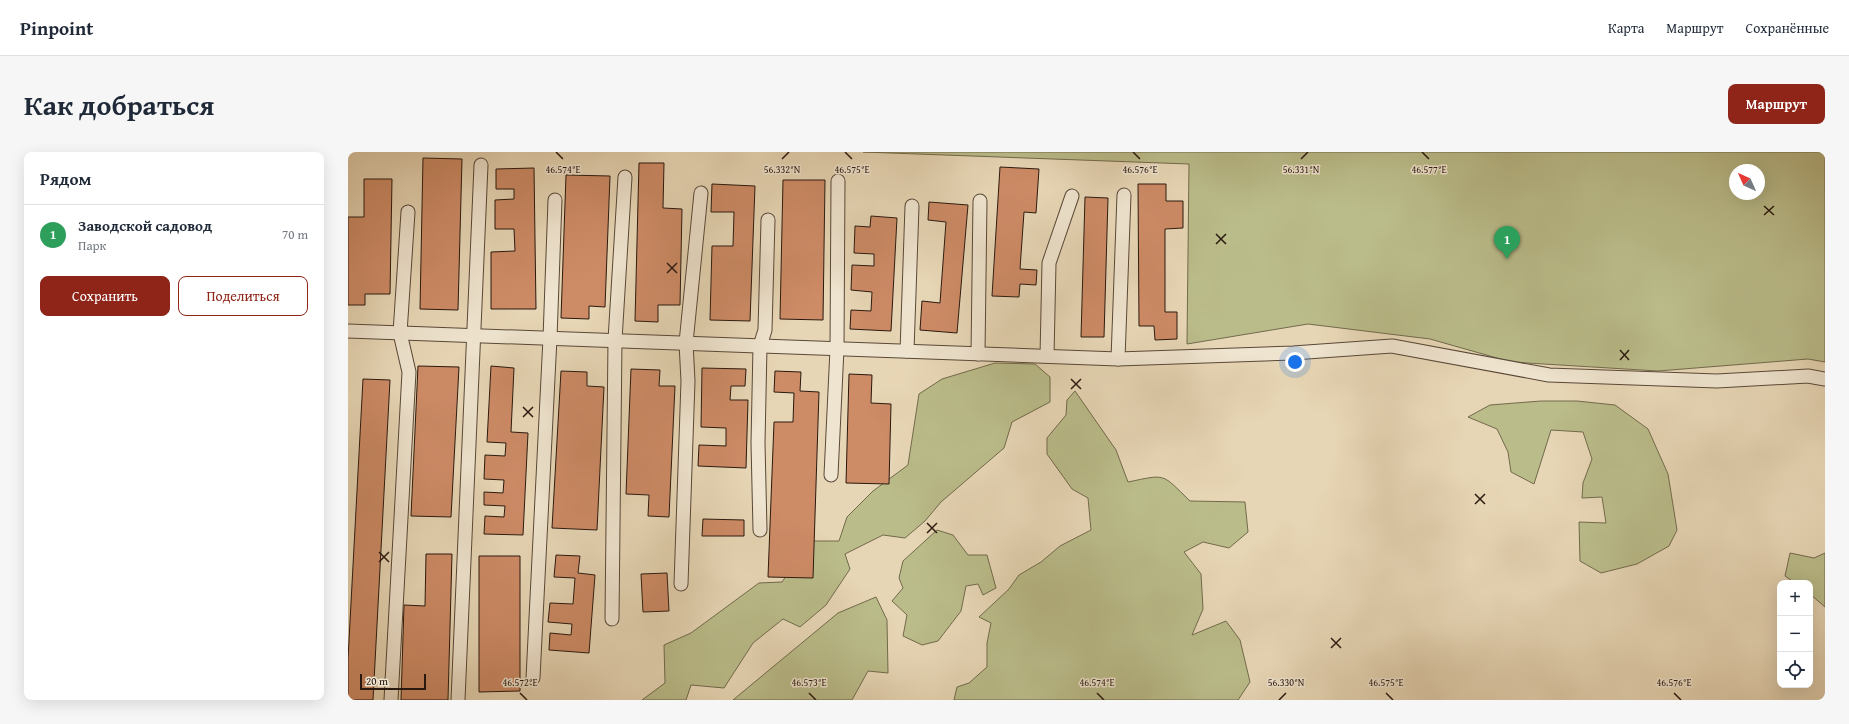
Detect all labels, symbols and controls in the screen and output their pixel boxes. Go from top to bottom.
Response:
text: Pinpoint [20,14,93,42]
text: Карта [1608,18,1644,38]
text: Маршрут [1666,18,1724,38]
text: Сохранённые [1746,18,1829,38]
text: Как добраться [24,84,214,125]
button: Маршрут [1728,84,1825,124]
text: 46.574°E [545,162,581,177]
text: 56.332°N [764,162,801,177]
text: 46.575°E [834,162,870,177]
text: 46.576°E [1122,162,1158,177]
text: 56.331°N [1283,162,1320,177]
text: 46.577°E [1411,162,1447,177]
north arrow [1729,164,1765,200]
text: Рядом [40,166,91,191]
text: Заводской садовод [78,215,212,236]
text: 1 [50,225,56,244]
text: 70 m [282,225,308,244]
pin: 1 [1494,226,1520,259]
text: Парк [78,236,106,255]
button: Сохранить [40,276,170,316]
button: Поделиться [178,276,308,316]
your location [1285,352,1305,372]
map controls [1777,580,1813,688]
button: + [1777,580,1813,616]
button: − [1777,616,1813,652]
button: locate [1777,652,1813,688]
scale bar [360,672,426,691]
text: 20 m [366,673,388,689]
text: 46.572°E [502,675,538,690]
text: 46.573°E [791,675,827,690]
text: 46.574°E [1079,675,1115,690]
text: 56.330°N [1268,675,1305,690]
text: 46.575°E [1368,675,1404,690]
text: 46.576°E [1656,675,1692,690]

